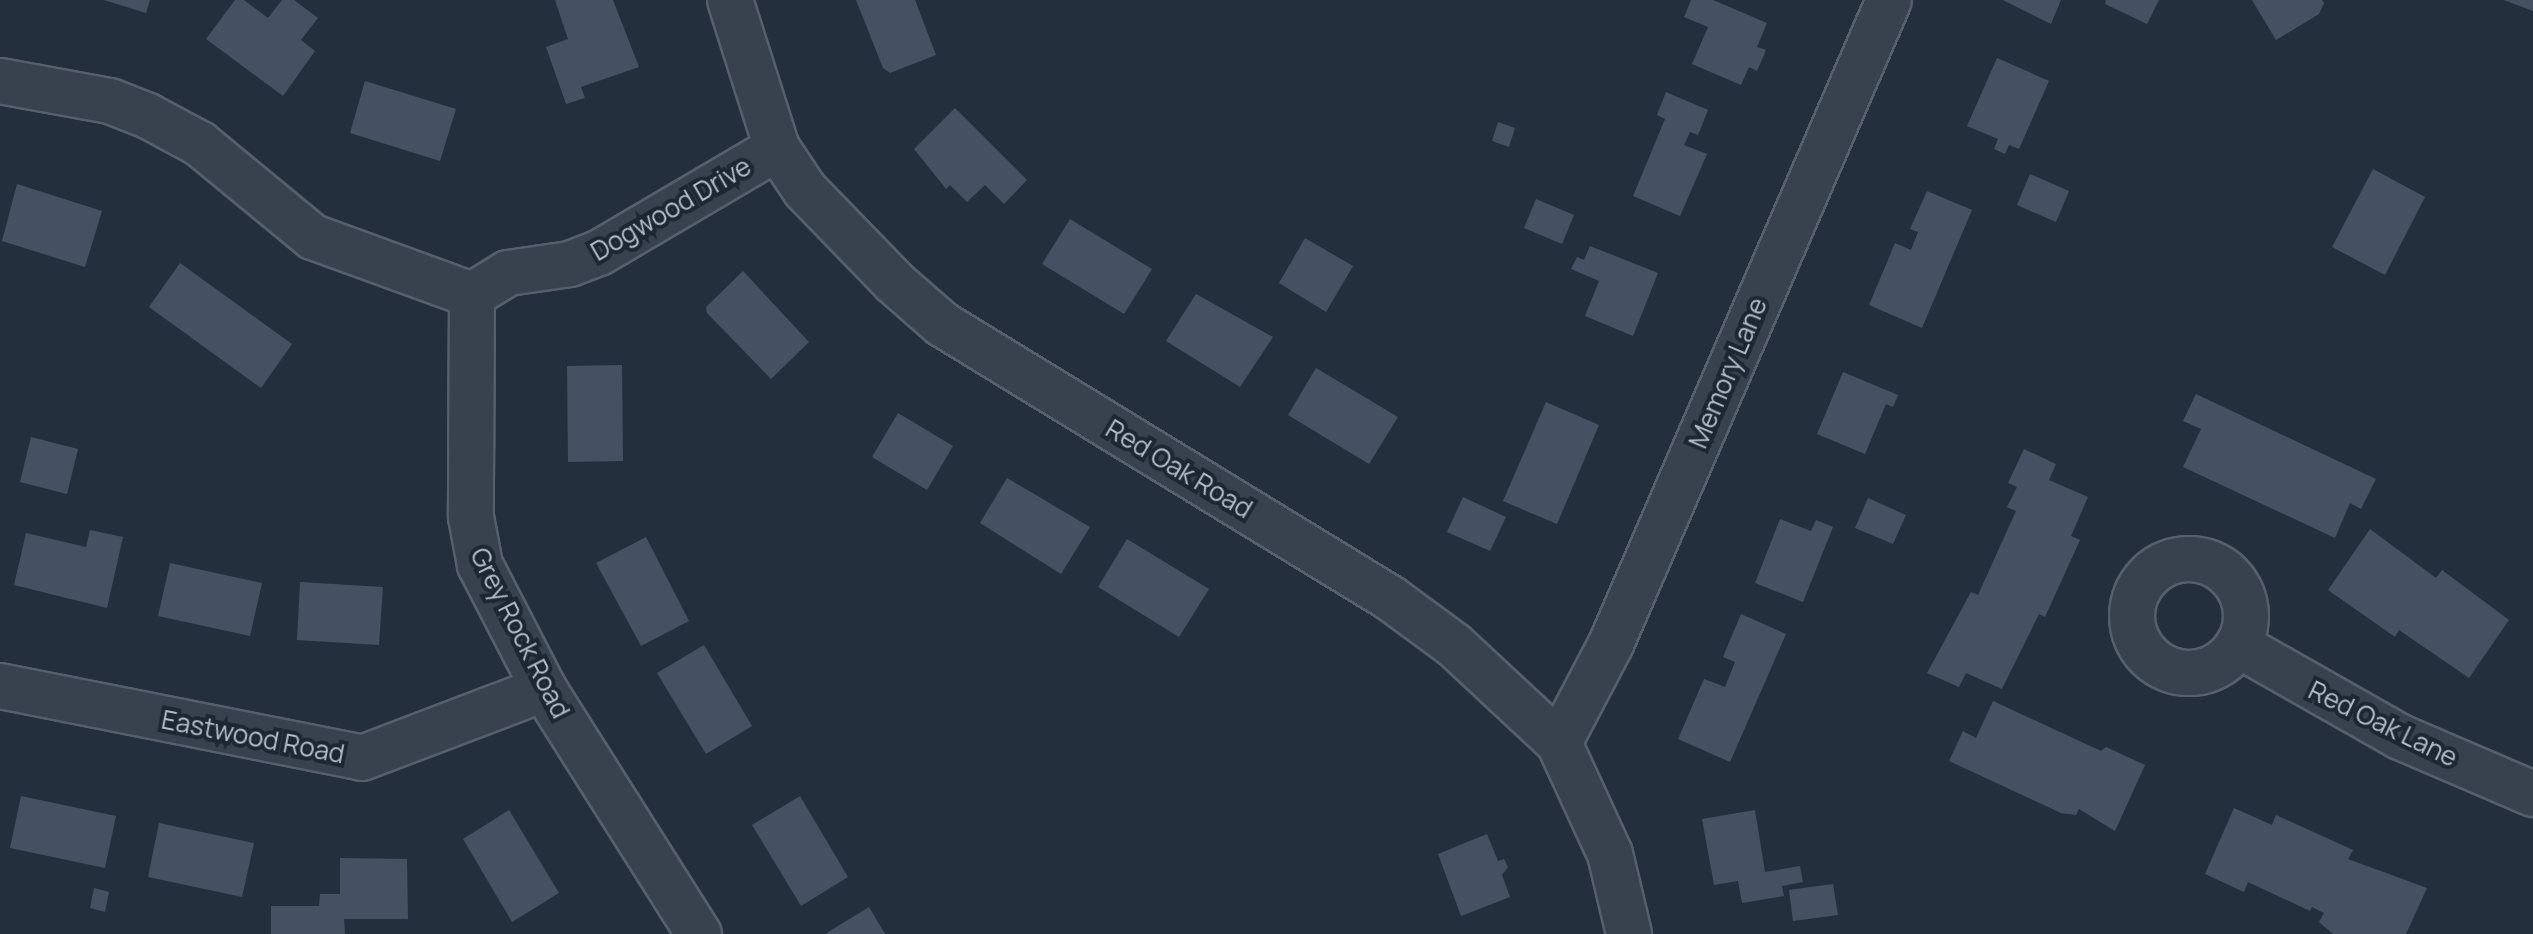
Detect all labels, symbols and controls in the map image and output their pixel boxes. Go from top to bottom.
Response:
street label: Dogwood Drive [585,151,757,267]
street label: Memory Lane [1682,293,1774,453]
street label: Red Oak Road [1100,413,1258,525]
street label: Grey Rock Road [464,543,576,723]
street label: Red Oak Lane [2303,675,2463,773]
street label: Eastwood Road [159,704,347,770]

